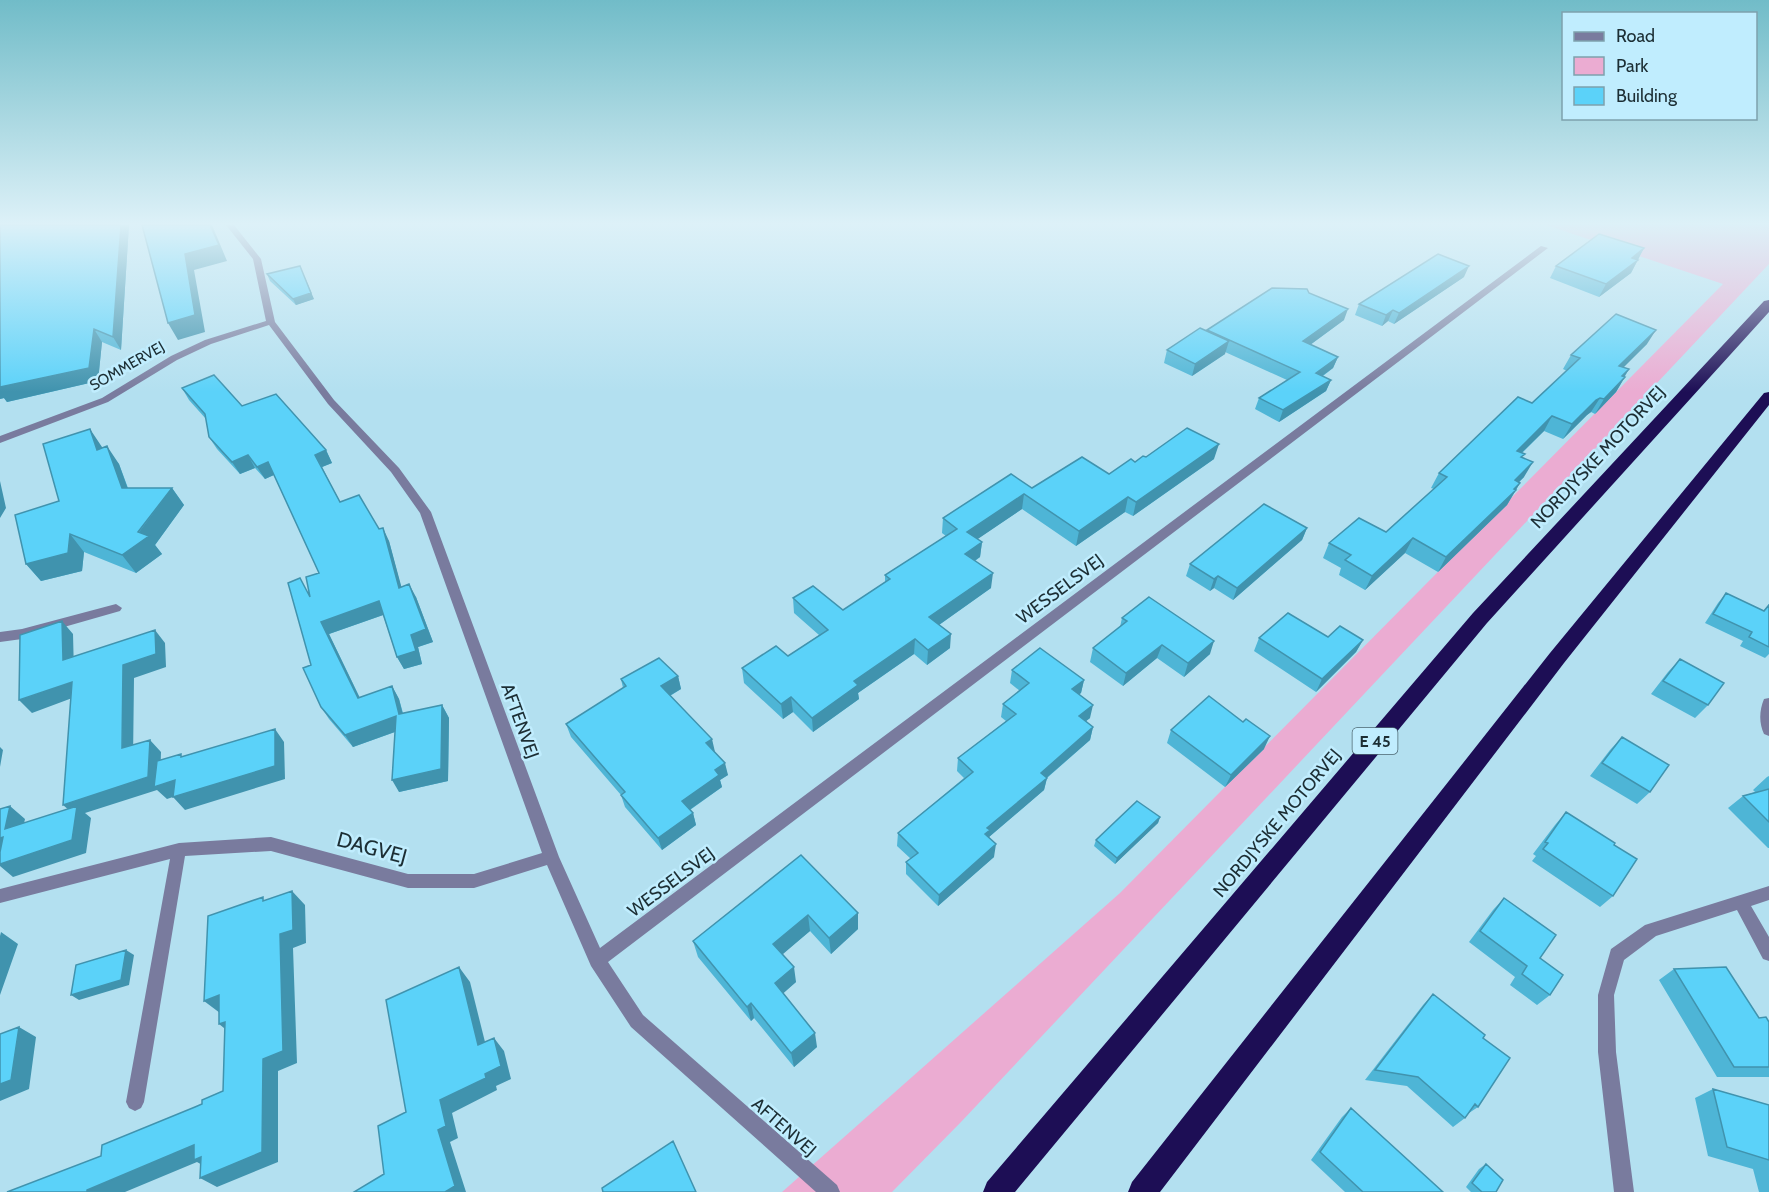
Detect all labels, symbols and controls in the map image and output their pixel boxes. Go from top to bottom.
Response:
legend [1562,12,1757,120]
text: Road [1616,25,1655,47]
text: Park [1616,55,1649,77]
text: Building [1616,85,1678,107]
street label: SOMMERVEJ [87,337,167,395]
street label: NORDJYSKE MOTORVEJ [1526,381,1670,533]
street label: WESSELSVEJ [1012,549,1108,629]
street label: AFTENVEJ [496,680,544,762]
road number: E 45 [1352,728,1398,754]
street label: NORDJYSKE MOTORVEJ [1208,744,1346,902]
street label: DAGVEJ [334,826,410,869]
street label: WESSELSVEJ [623,842,719,922]
street label: AFTENVEJ [747,1093,821,1161]

